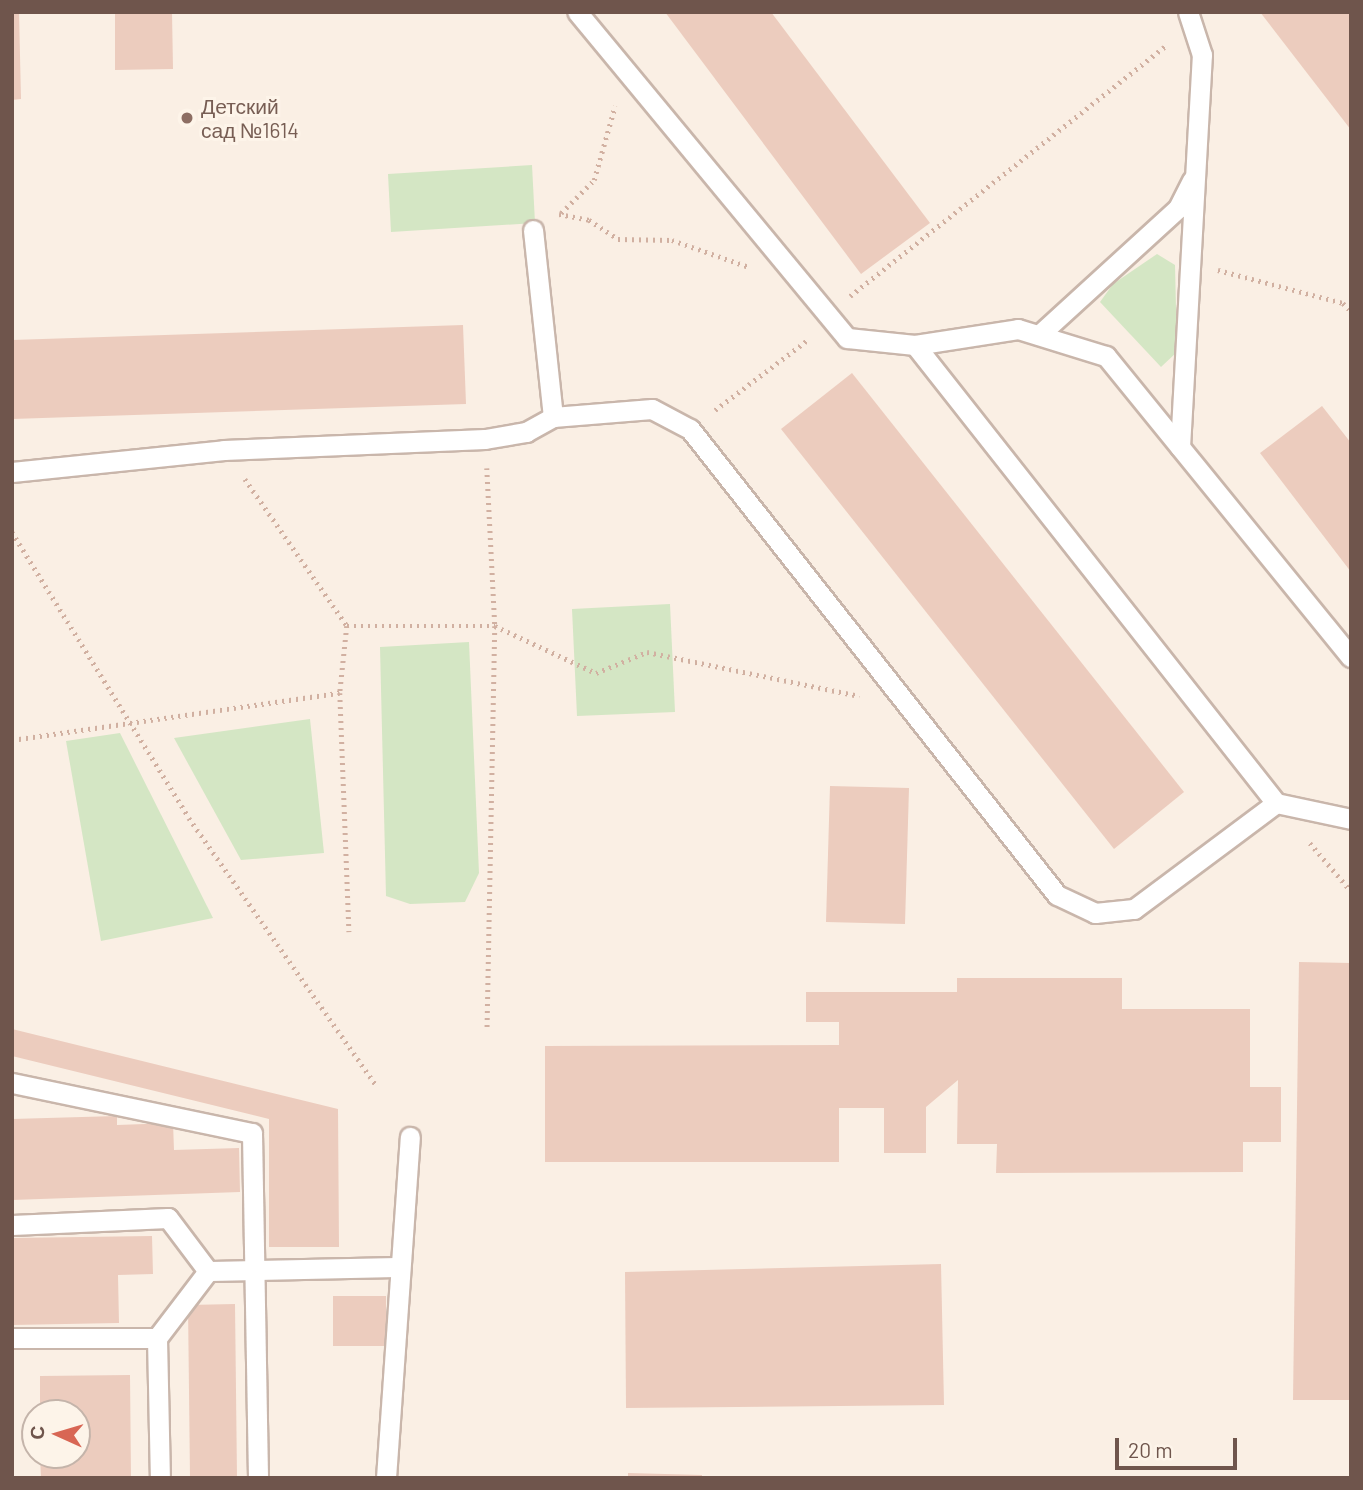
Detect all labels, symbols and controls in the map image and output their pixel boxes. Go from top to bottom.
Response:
place label: Детский сад №1614 [201,93,299,143]
marker: Детский сад №1614 [179,110,195,126]
north arrow [21,1399,91,1469]
scale bar [1118,1424,1240,1468]
text: С [25,1425,48,1440]
text: 20 m [1128,1437,1173,1462]

